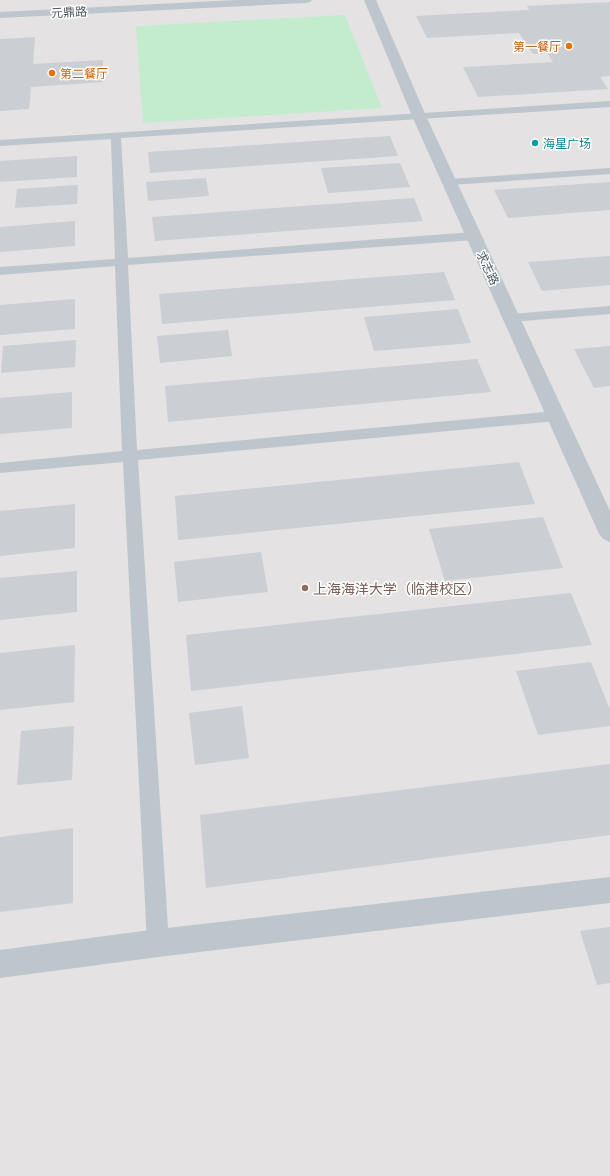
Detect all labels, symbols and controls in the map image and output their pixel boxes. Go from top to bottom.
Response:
street label: 元鼎路 [51,4,87,20]
place label: 第一餐厅 [513,39,561,54]
marker: 第一餐厅 [564,41,574,51]
place label: 第二餐厅 [60,66,108,81]
marker: 第二餐厅 [47,68,57,78]
place label: 海星广场 [543,136,591,151]
marker: 海星广场 [530,138,540,148]
street label: 求志路 [474,249,502,287]
place label: 上海海洋大学（临港校区） [313,580,481,597]
marker: 上海海洋大学（临港校区） [300,583,310,593]

